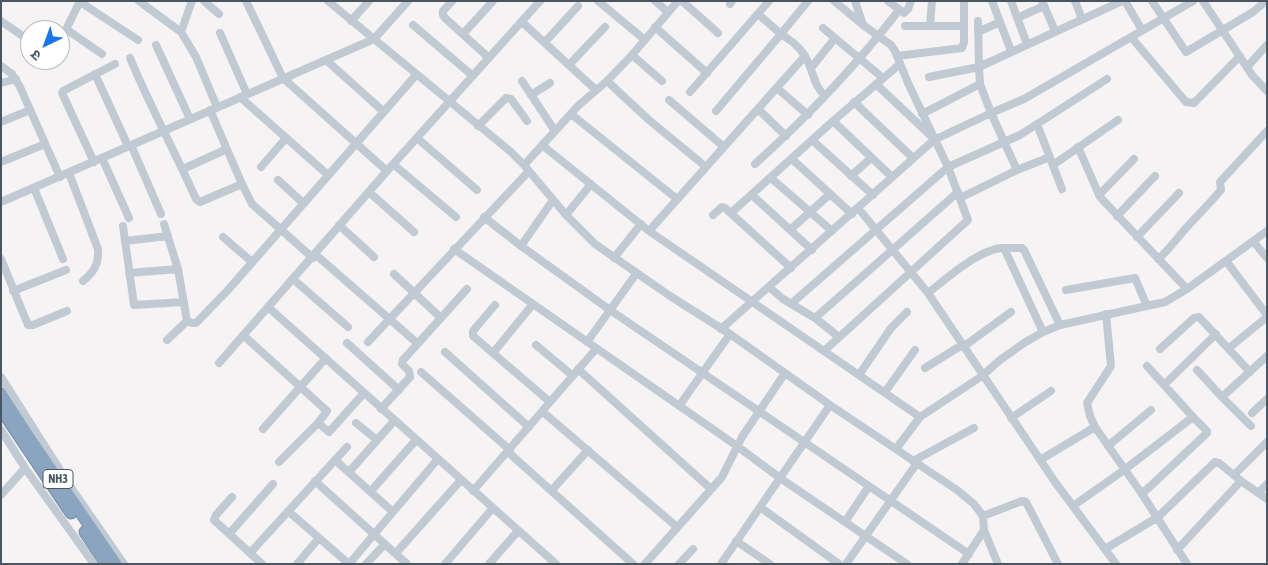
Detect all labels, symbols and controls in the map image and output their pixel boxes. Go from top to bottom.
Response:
north arrow [20,20,70,70]
text: उ [27,47,44,64]
road number: NH3 [43,469,73,488]

